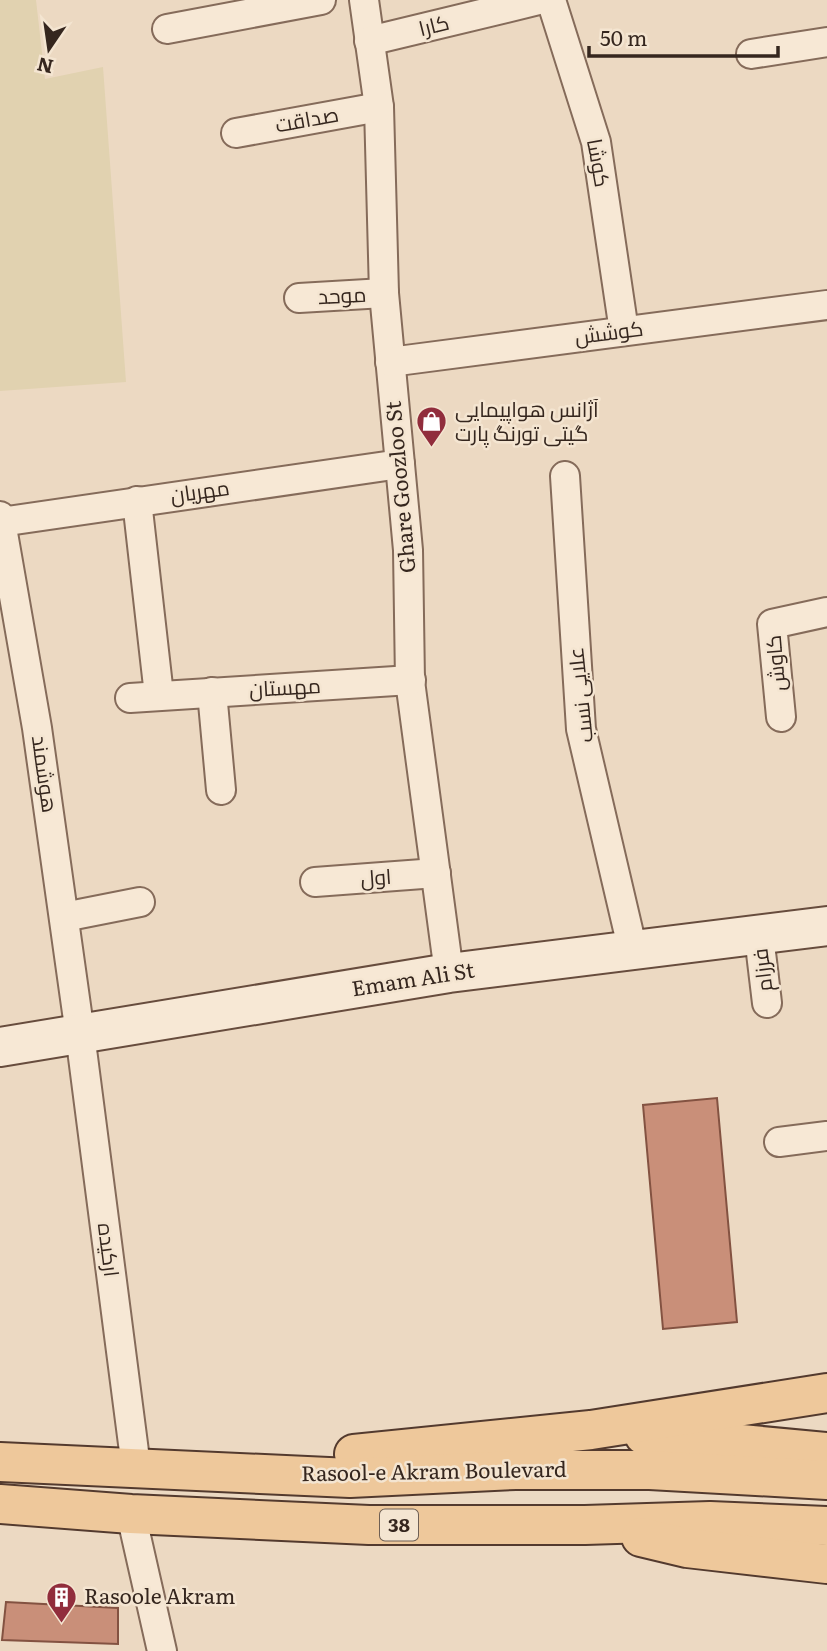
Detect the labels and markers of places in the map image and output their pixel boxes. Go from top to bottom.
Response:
place label: آژانس هواپیمایی گیتی تورنگ پارت [455,392,599,448]
shop icon: آژانس هواپیمایی گیتی تورنگ پارت [415,405,449,449]
place label: Rasoole Akram [84,1579,235,1610]
building icon: Rasoole Akram [44,1580,78,1624]

